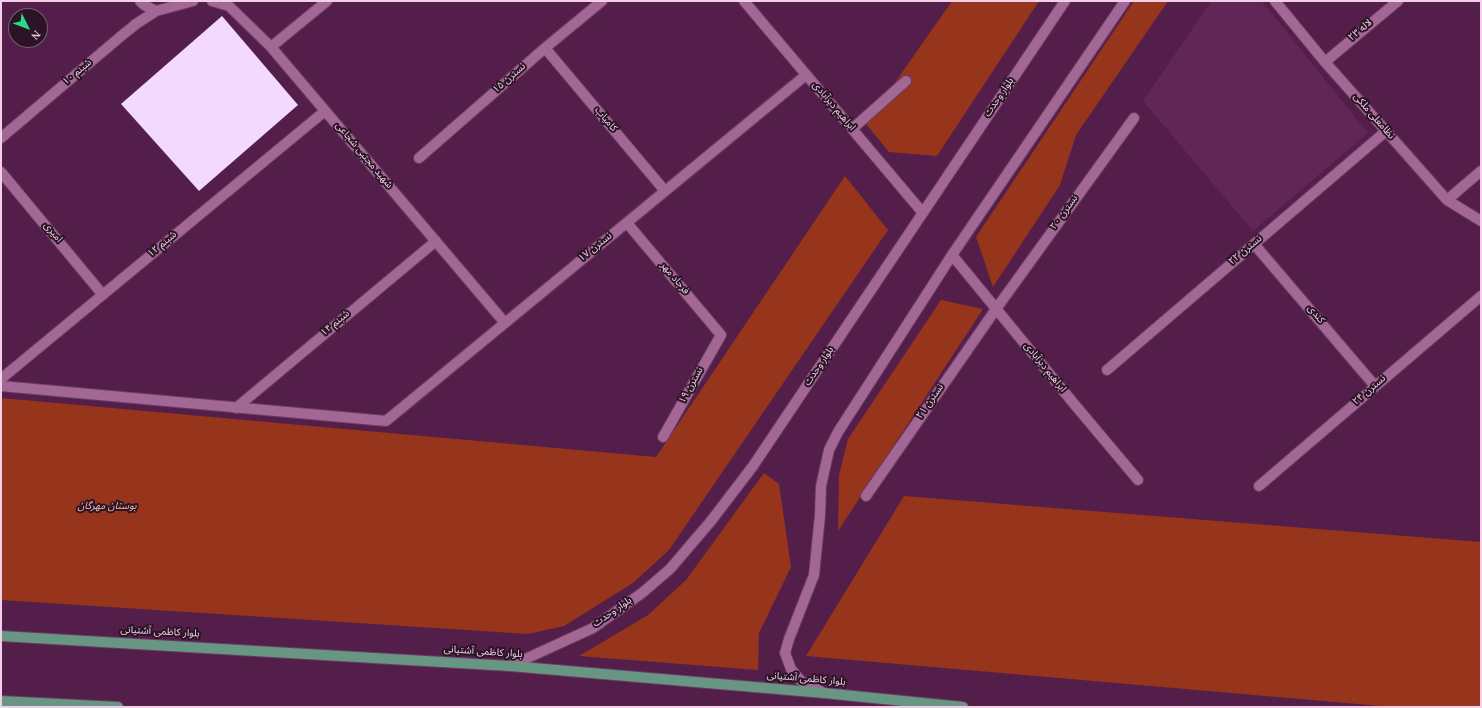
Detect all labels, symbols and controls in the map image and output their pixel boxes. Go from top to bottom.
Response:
north arrow [8,8,48,48]
street label: لاله ۲۳ [1347,18,1375,44]
text: N [29,28,43,42]
street label: شبنم ۱۰ [61,57,95,89]
street label: نسترن ۱۵ [491,61,529,97]
street label: بلوار وحدت [983,76,1017,120]
street label: ابراهیم دیزآبادی [809,80,857,134]
street label: نظامعلی ملکی [1350,92,1396,142]
street label: کامیاب [591,105,619,135]
street label: شهید مجتبی شجاعی [332,120,394,192]
street label: نسترن ۲۰ [1048,193,1082,233]
street label: امیری [40,220,64,246]
street label: شبنم ۱۲ [146,229,180,261]
street label: نسترن ۱۷ [577,231,615,265]
street label: نسترن ۲۲ [1227,234,1265,268]
street label: فرجاد مهر [657,260,691,298]
street label: کندی [1304,303,1326,327]
street label: شبنم ۱۴ [319,308,353,340]
street label: ابراهیم دیزآبادی [1020,341,1068,395]
street label: بلوار وحدت [803,345,837,389]
street label: نسترن ۱۹ [677,366,707,406]
street label: نسترن ۲۴ [1351,373,1389,409]
street label: نسترن ۲۱ [915,382,947,422]
park label: بوستان مهرگان [77,501,137,513]
street label: بلوار وحدت [591,595,635,631]
street label: بلوار کاظمی آشتیانی [120,625,200,641]
street label: بلوار کاظمی آشتیانی [443,644,523,662]
street label: بلوار کاظمی آشتیانی [766,671,846,689]

